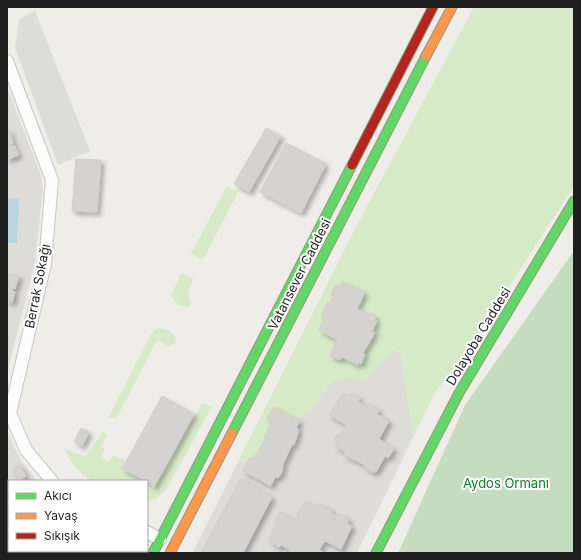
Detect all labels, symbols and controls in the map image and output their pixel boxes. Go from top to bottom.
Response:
street label: Vatansever Caddesi [264,216,334,332]
street label: Berrak Sokağı [21,242,53,330]
street label: Dolayoba Caddesi [442,284,514,388]
park label: Aydos Ormanı [463,475,549,491]
legend [8,480,148,552]
text: Akıcı [44,488,72,503]
text: Yavaş [44,508,78,523]
text: Sıkışık [44,528,80,543]

